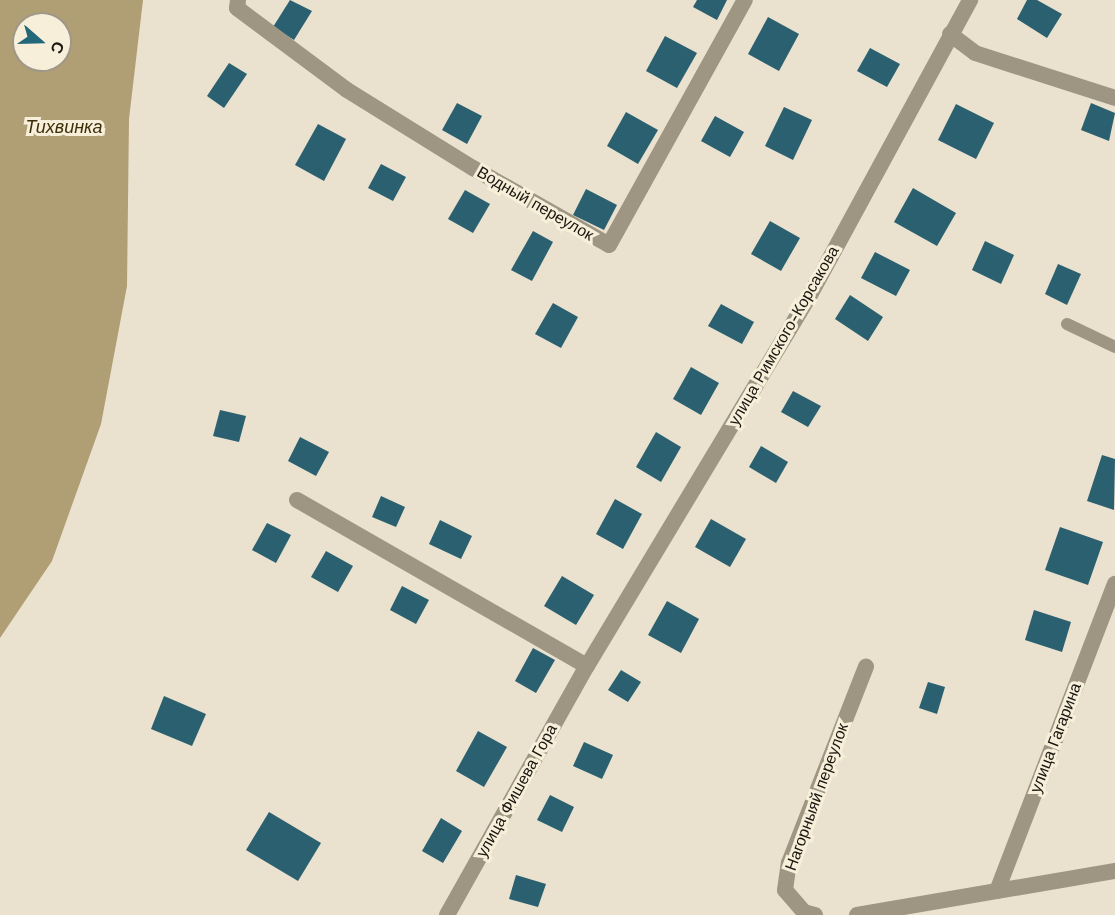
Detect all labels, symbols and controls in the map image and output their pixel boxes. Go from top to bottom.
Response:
north arrow [12,12,72,72]
text: С [47,39,68,56]
water label: Тихвинка [25,116,103,138]
street label: Водный переулок [473,163,597,245]
street label: улица Римского-Корсакова [725,243,843,429]
street label: улица Гагарина [1026,680,1086,796]
street label: улица Фишева Гора [472,721,562,861]
street label: Нагорныяй переулок [781,721,853,873]

